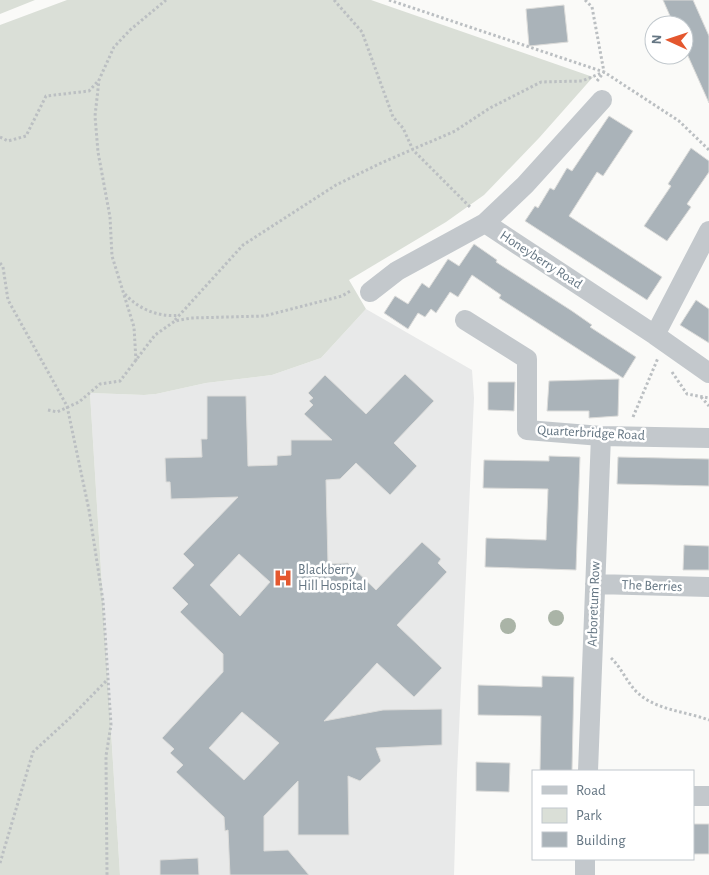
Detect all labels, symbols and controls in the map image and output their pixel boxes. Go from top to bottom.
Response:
north arrow [644,15,694,65]
text: N [650,34,664,45]
street label: Honeyberry Road [497,228,585,292]
street label: Quarterbridge Road [537,423,645,443]
street label: Arboretum Row [586,560,603,647]
place label: Blackberry Hill Hospital [298,563,366,593]
hospital icon: Blackberry Hill Hospital [272,567,294,589]
street label: The Berries [621,578,683,594]
legend [532,770,694,860]
text: Road [576,783,606,798]
text: Park [576,808,602,823]
text: Building [576,833,626,848]

